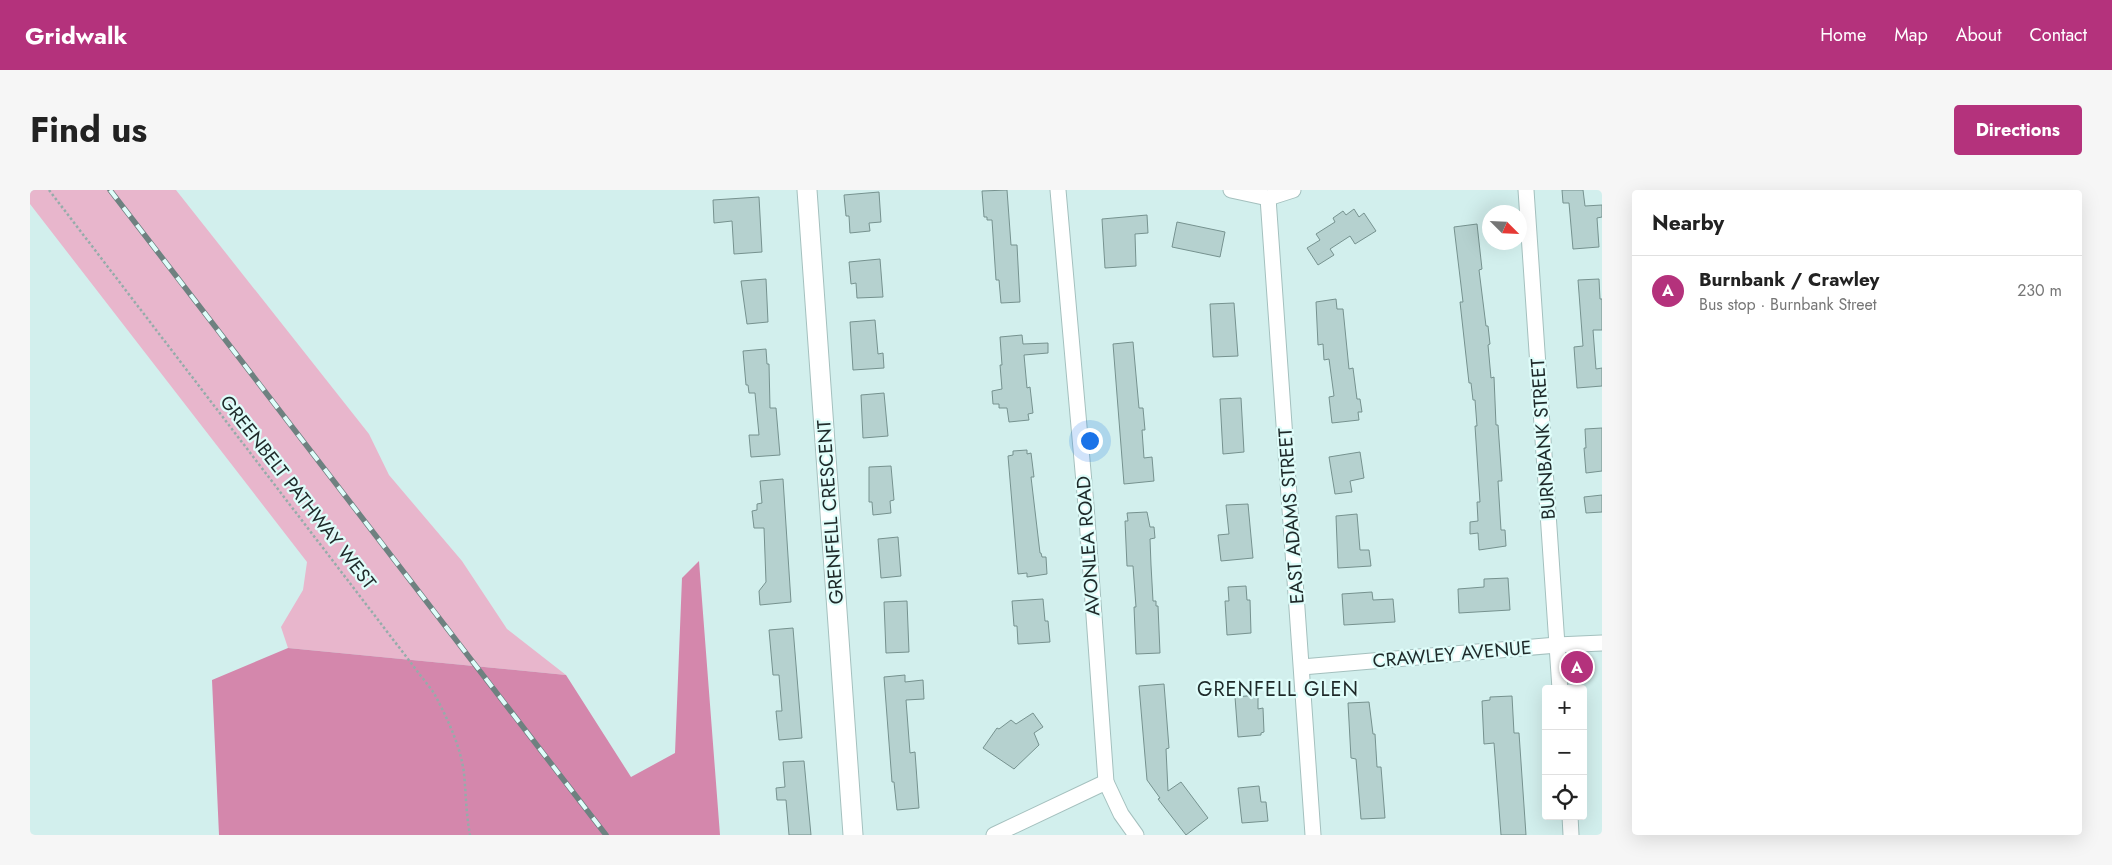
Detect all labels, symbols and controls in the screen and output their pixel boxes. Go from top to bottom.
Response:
text: Gridwalk [25,18,127,53]
text: Home [1820,22,1866,48]
text: Map [1894,22,1928,48]
text: About [1956,22,2001,48]
text: Contact [2029,22,2087,48]
text: Find us [30,105,147,155]
button: Directions [1954,105,2082,155]
north arrow [1482,205,1527,250]
text: Nearby [1652,208,1724,238]
text: Burnbank / Crawley [1699,266,1879,293]
text: A [1662,279,1674,302]
text: 230 m [2017,279,2062,302]
text: Bus stop · Burnbank Street [1699,293,1877,316]
street label: BURNBANK STREET [1524,357,1562,521]
street label: GREENBELT PATHWAY WEST [214,389,382,595]
street label: GRENFELL CRESCENT [810,419,850,605]
street label: EAST ADAMS STREET [1271,427,1311,605]
your location [1077,428,1103,454]
street label: AVONLEA ROAD [1070,475,1106,617]
street label: CRAWLEY AVENUE [1372,634,1532,674]
pin: A [1561,648,1593,686]
district label: GRENFELL GLEN [1197,675,1359,704]
map controls [1542,685,1587,820]
button: + [1542,685,1587,730]
button: − [1542,730,1587,775]
button: locate [1542,775,1587,820]

